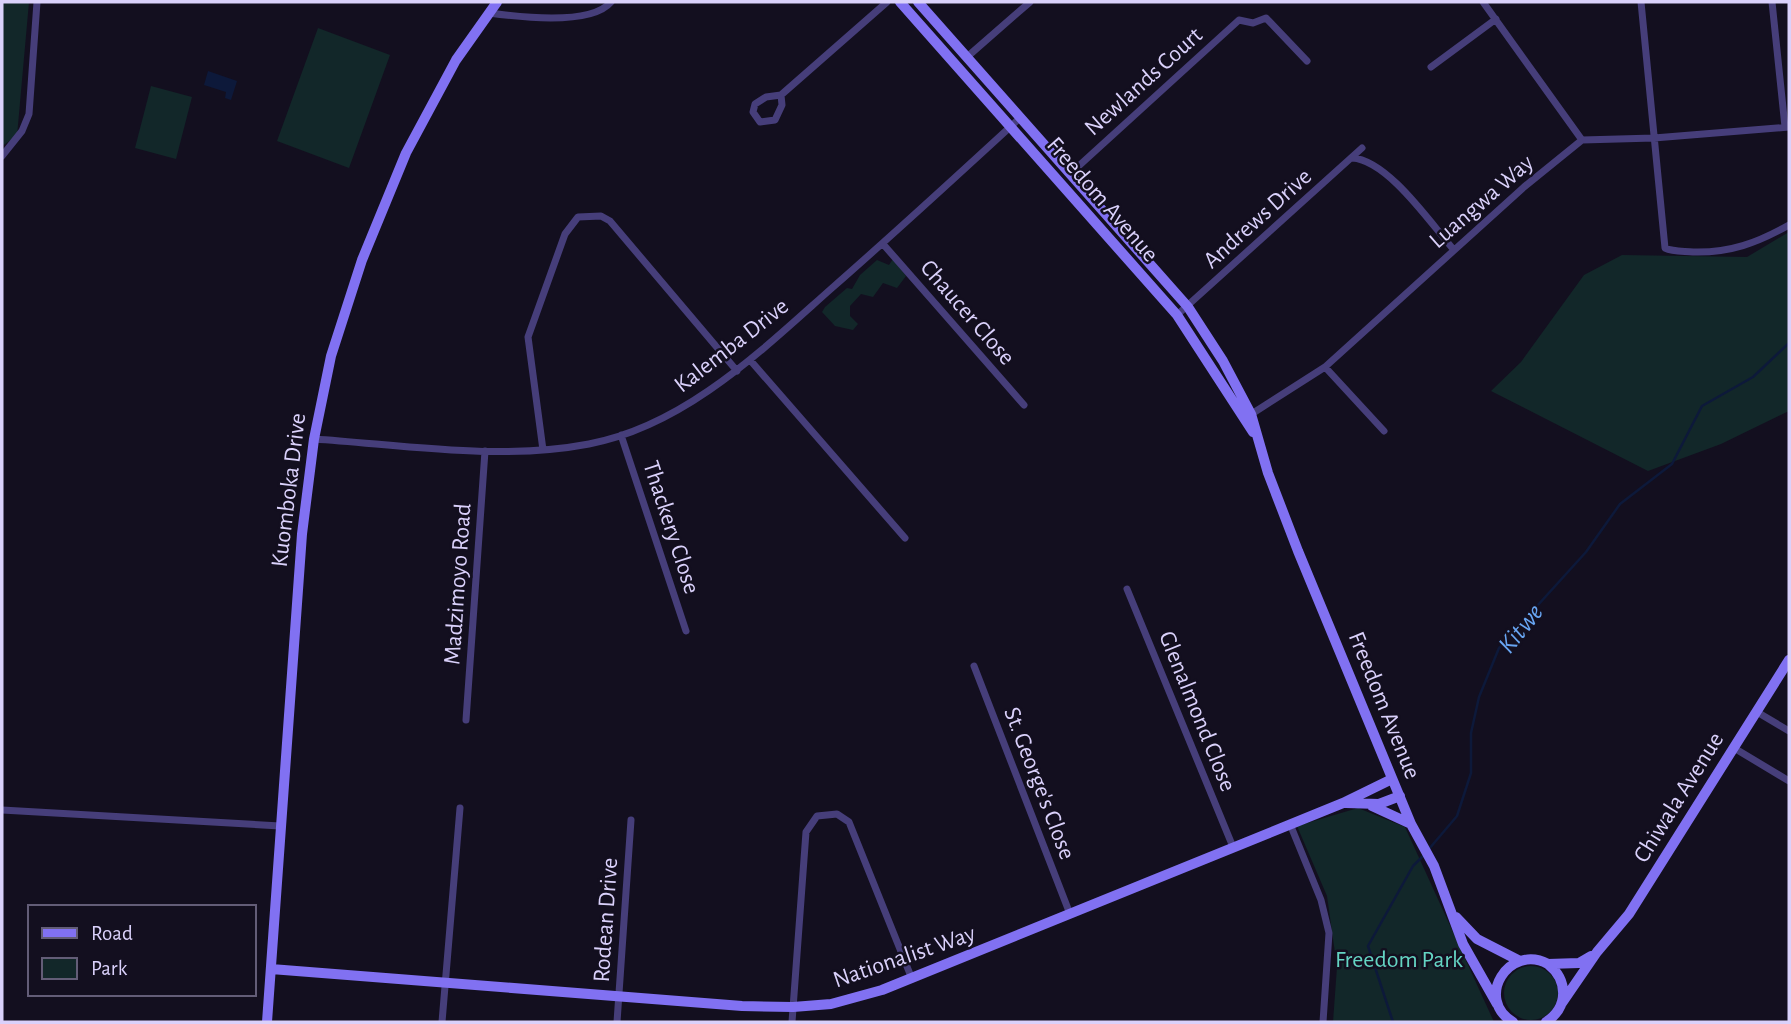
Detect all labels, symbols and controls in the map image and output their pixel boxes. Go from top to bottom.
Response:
street label: Newlands Court [1080,23,1207,140]
street label: Freedom Avenue [1042,133,1163,267]
street label: Luangwa Way [1425,150,1538,253]
street label: Andrews Drive [1199,164,1316,273]
street label: Chaucer Close [915,256,1019,370]
street label: Kalemba Drive [670,294,793,398]
street label: Kuomboka Drive [268,412,310,569]
street label: Thackery Close [638,458,704,597]
street label: Madzimoyo Road [440,502,476,666]
water label: Kitwe [1493,599,1548,658]
street label: Glenalmond Close [1154,628,1240,795]
street label: Freedom Avenue [1344,628,1425,782]
street label: St. George's Close [999,704,1079,863]
street label: Chiwala Avenue [1629,728,1728,867]
street label: Rodean Drive [590,857,622,983]
legend [28,905,256,996]
street label: Nationalist Way [830,921,979,993]
text: Road [91,923,133,944]
park label: Freedom Park [1335,948,1463,972]
text: Park [91,958,128,979]

